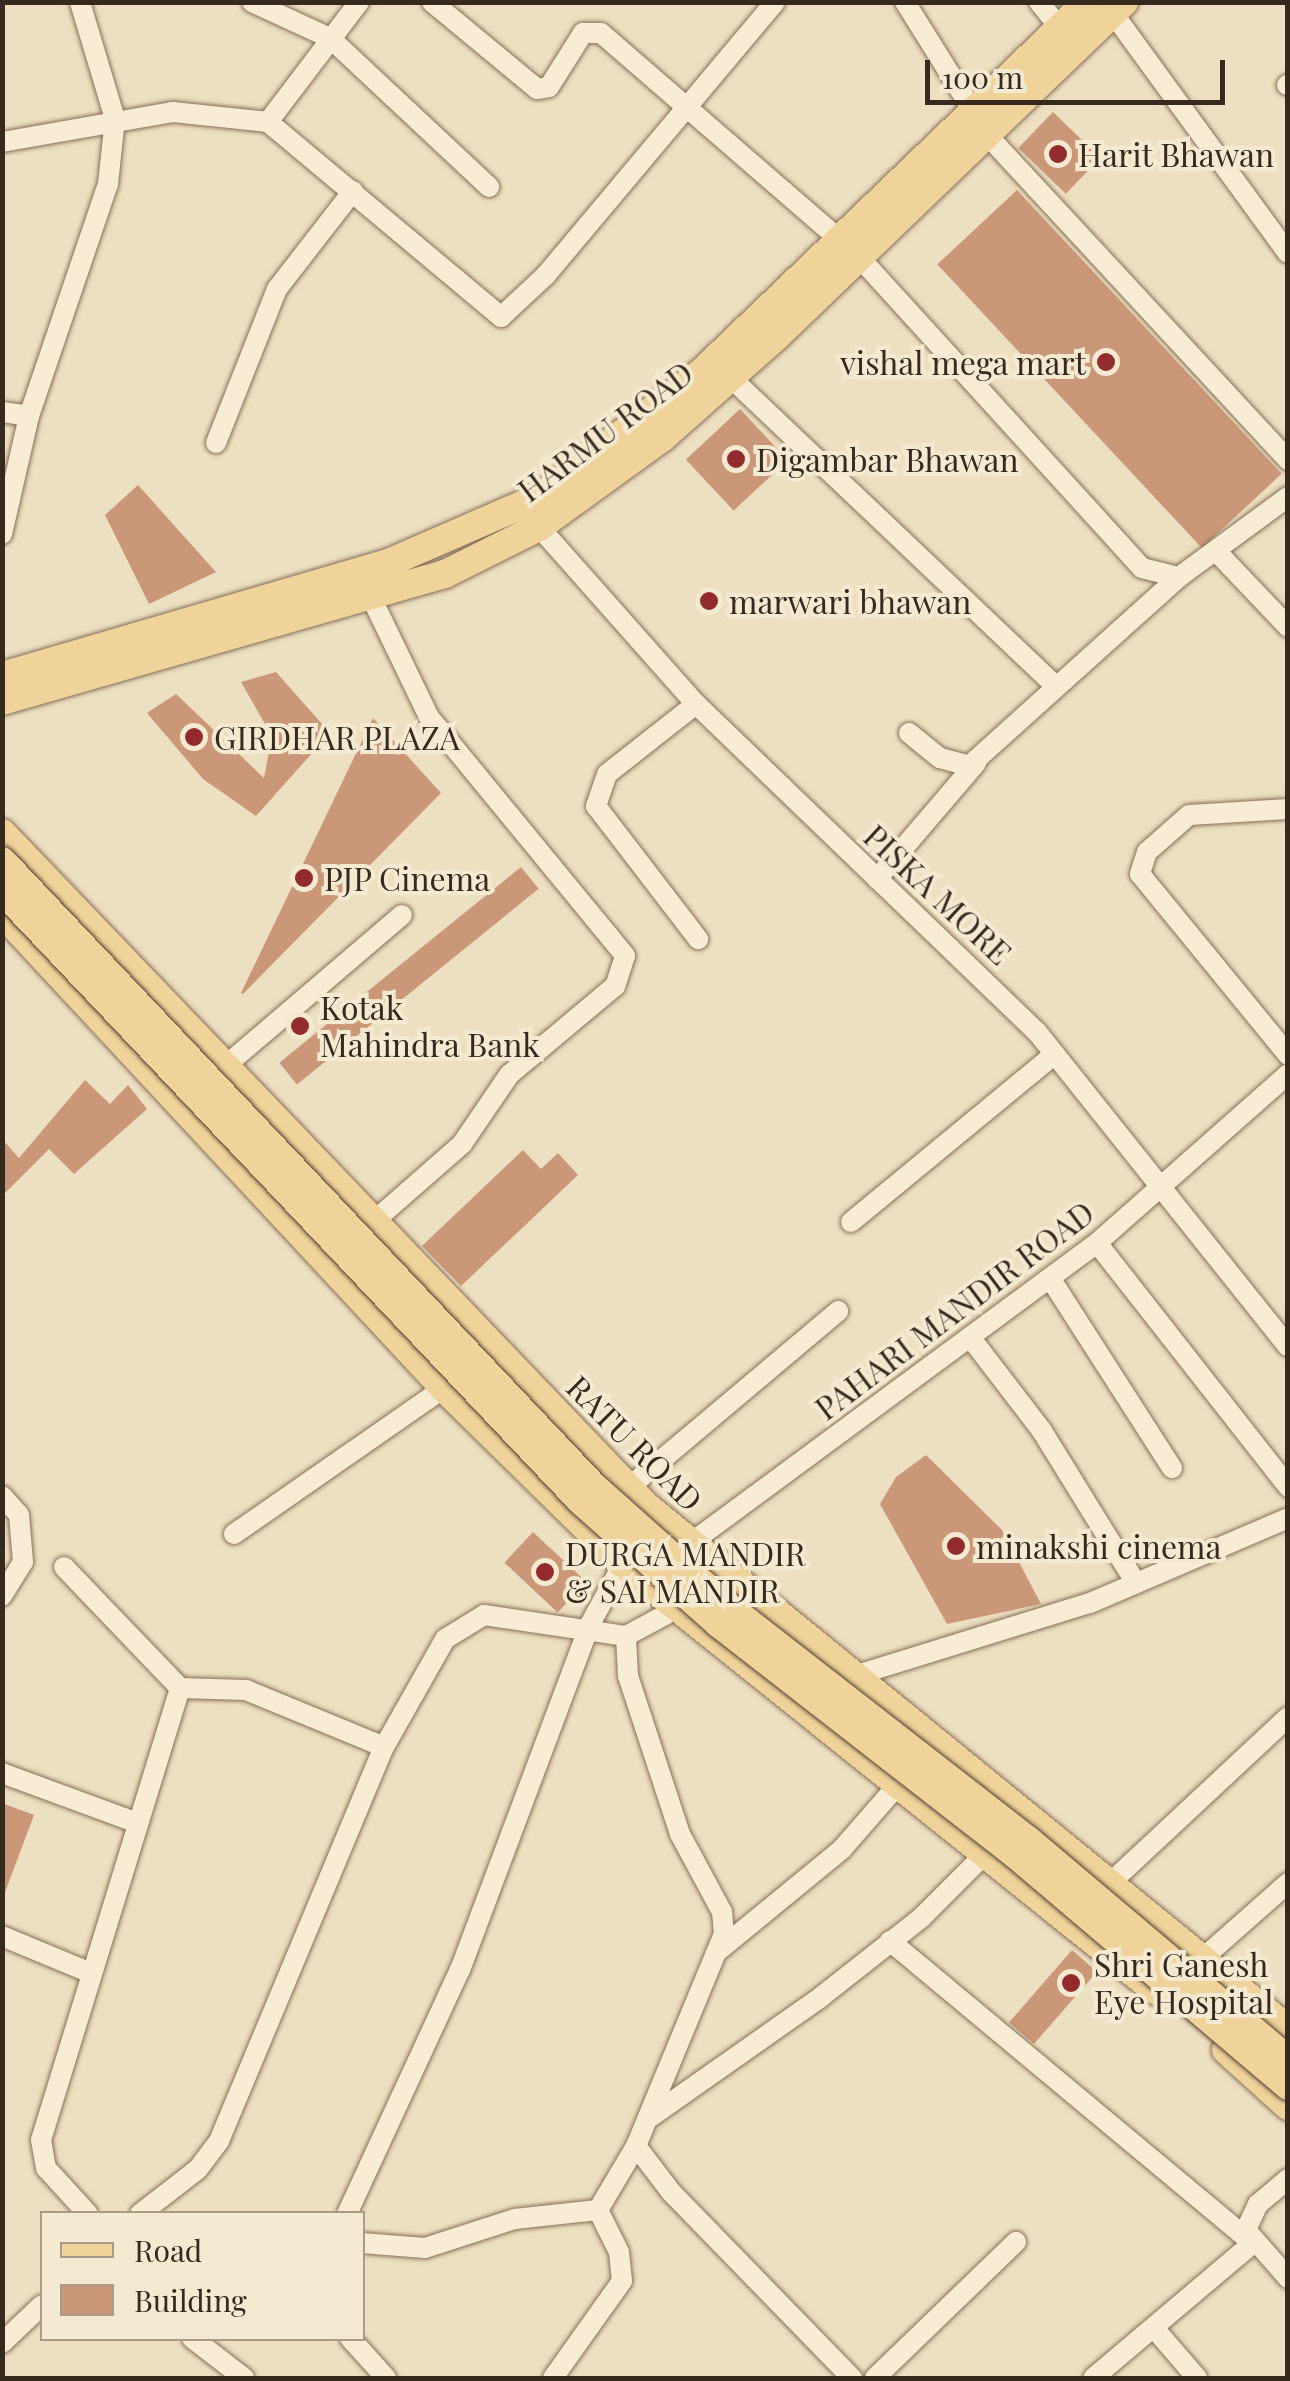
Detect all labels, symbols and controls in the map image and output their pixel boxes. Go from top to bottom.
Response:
scale bar [930,40,1230,102]
text: 100 m [942,57,1023,97]
place label: Harit Bhawan [1078,135,1275,173]
marker: Harit Bhawan [1047,143,1069,165]
place label: vishal mega mart [840,343,1086,381]
marker: vishal mega mart [1095,351,1117,373]
street label: HARMU ROAD [510,353,700,509]
place label: Digambar Bhawan [756,440,1019,478]
marker: Digambar Bhawan [725,448,747,470]
place label: marwari bhawan [729,582,971,620]
marker: marwari bhawan [698,590,720,612]
place label: GIRDHAR PLAZA [214,718,460,756]
marker: GIRDHAR PLAZA [183,726,205,748]
street label: PISKA MORE [856,816,1020,972]
place label: PJP Cinema [324,859,491,897]
marker: PJP Cinema [293,867,315,889]
place label: Kotak Mahindra Bank [320,989,540,1064]
marker: Kotak Mahindra Bank [289,1015,311,1037]
street label: PAHARI MANDIR ROAD [807,1193,1101,1427]
street label: RATU ROAD [559,1367,711,1519]
place label: minakshi cinema [976,1527,1221,1565]
place label: DURGA MANDIR & SAI MANDIR [565,1535,806,1610]
marker: minakshi cinema [945,1535,967,1557]
marker: DURGA MANDIR & SAI MANDIR [534,1561,556,1583]
place label: Shri Ganesh Eye Hospital [1094,1946,1273,2021]
marker: Shri Ganesh Eye Hospital [1058,1970,1084,1996]
legend [40,2211,365,2341]
text: Road [134,2230,202,2270]
text: Building [134,2280,247,2320]

